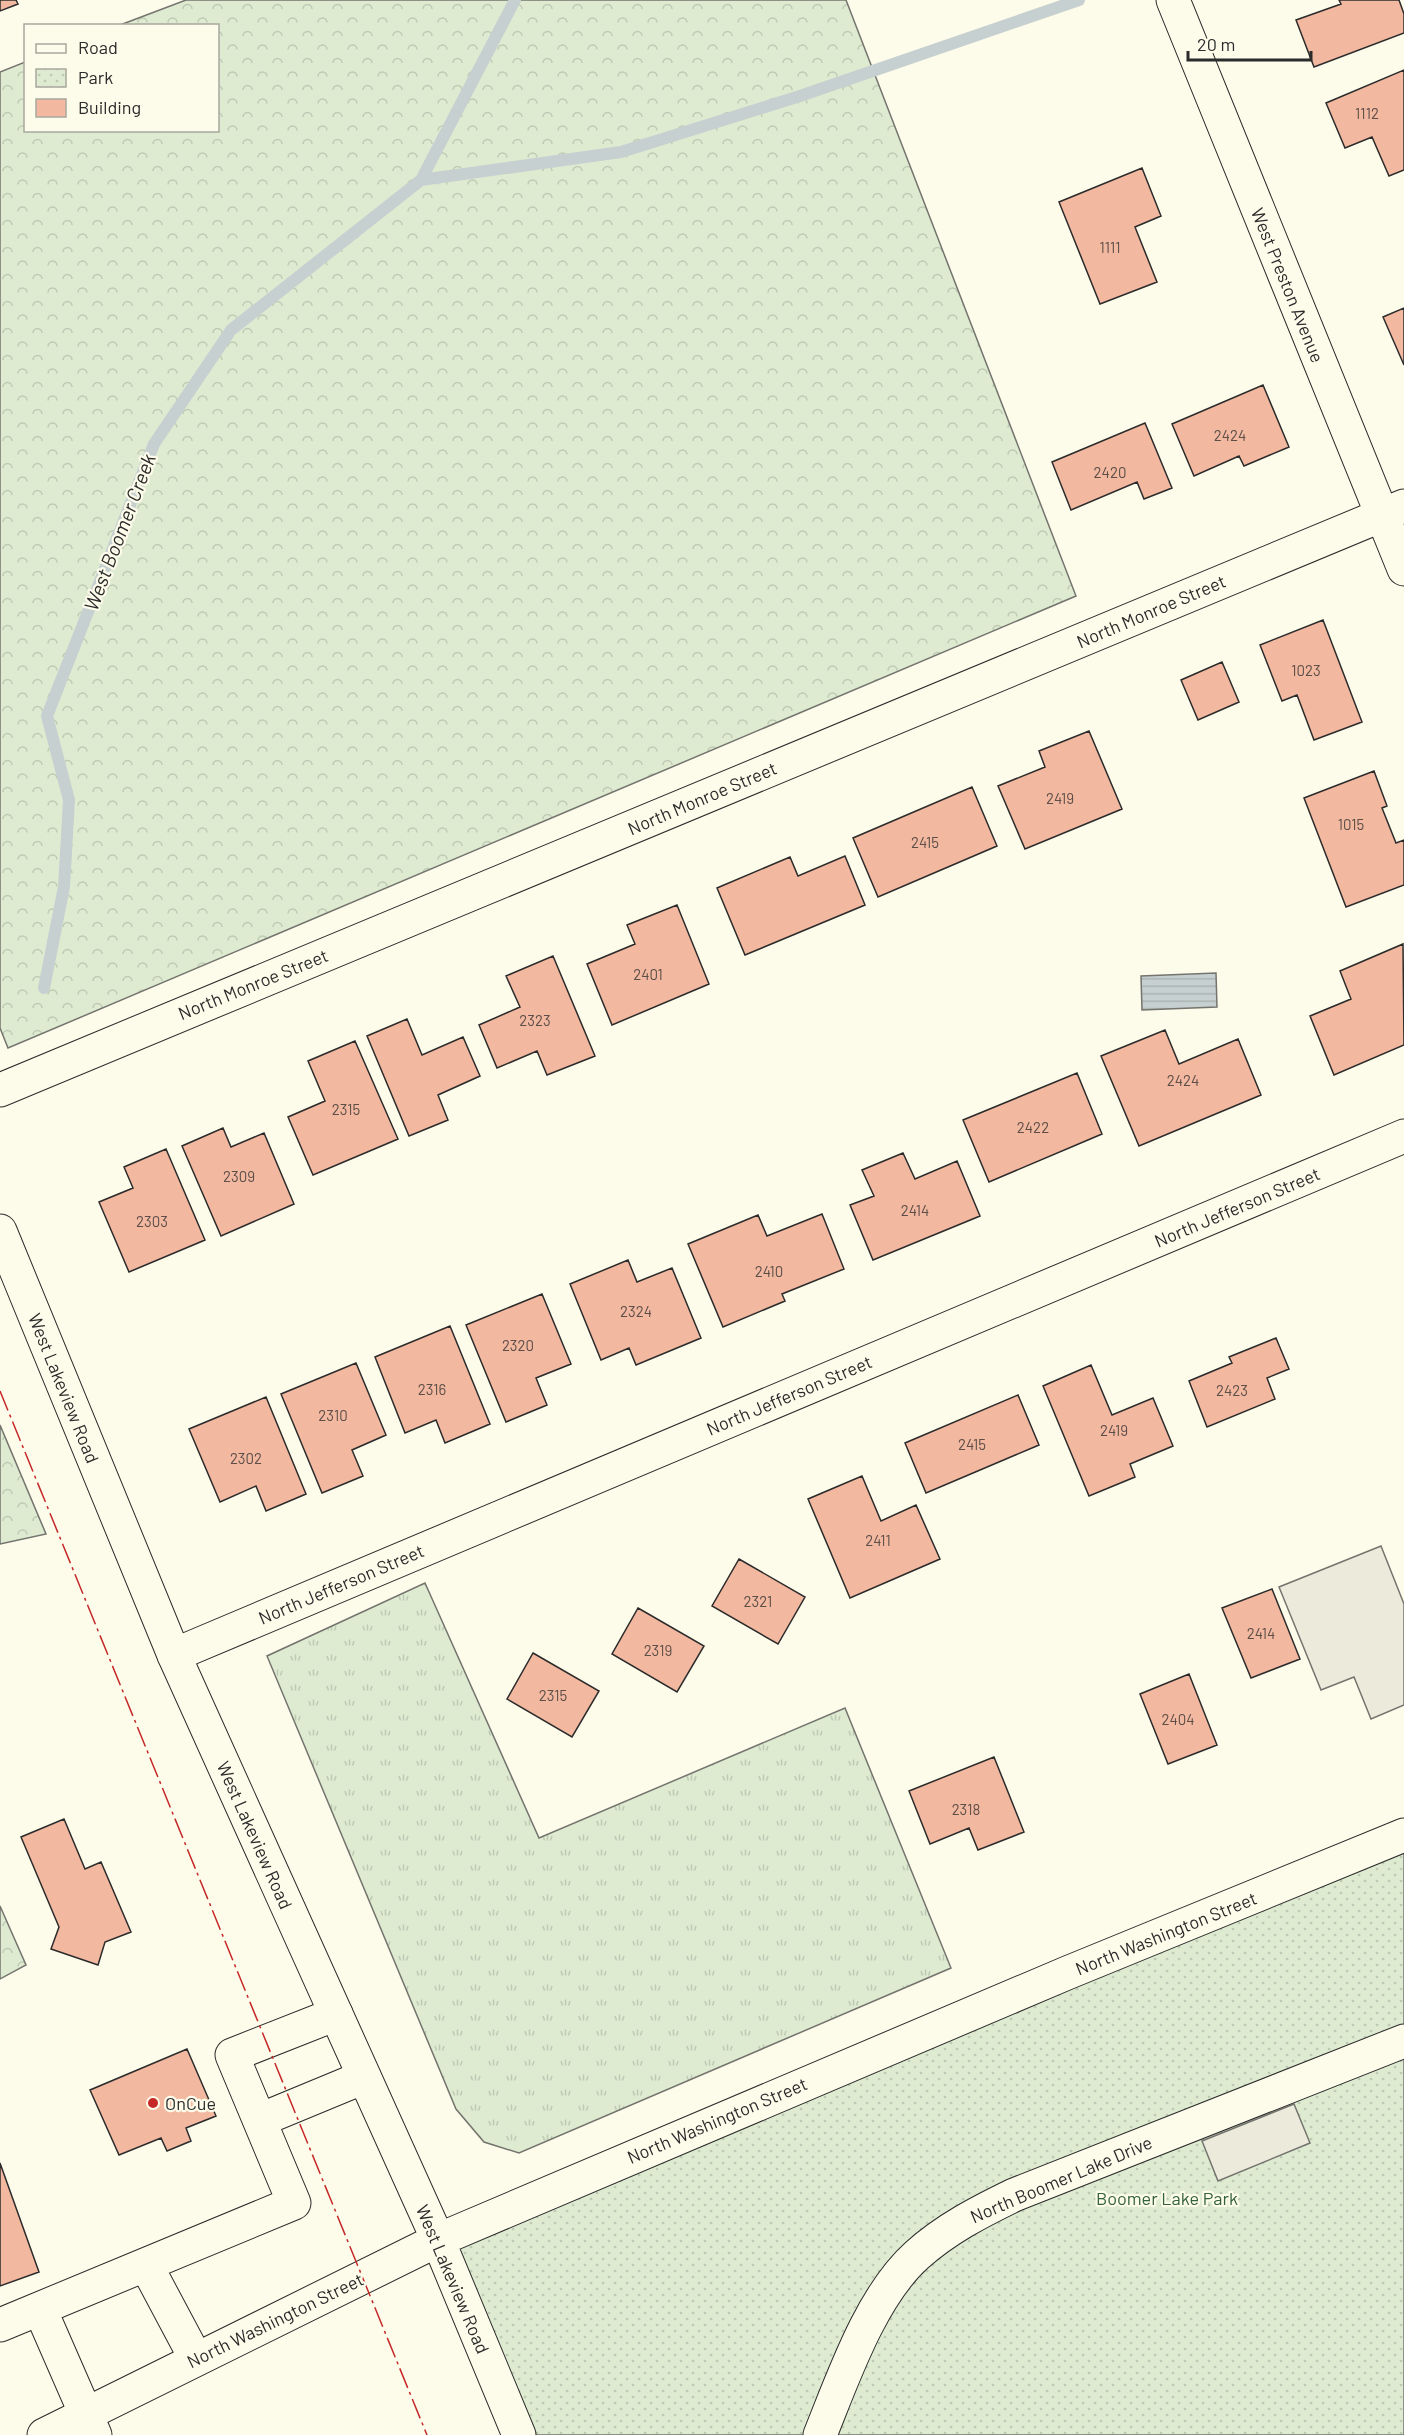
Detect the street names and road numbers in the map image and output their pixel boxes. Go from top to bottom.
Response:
street label: West Preston Avenue [1247,204,1329,366]
street label: North Monroe Street [1073,570,1229,652]
street label: North Monroe Street [624,757,780,839]
street label: North Monroe Street [175,944,331,1024]
street label: North Jefferson Street [1151,1162,1323,1252]
street label: West Lakeview Road [24,1310,104,1466]
street label: North Jefferson Street [703,1350,875,1440]
street label: North Jefferson Street [255,1539,427,1629]
street label: West Lakeview Road [213,1758,297,1912]
street label: North Washington Street [1072,1887,1260,1979]
street label: North Washington Street [624,2072,810,2168]
street label: North Boomer Lake Drive [967,2131,1155,2227]
street label: West Lakeview Road [412,2201,494,2357]
street label: North Washington Street [183,2268,367,2372]

